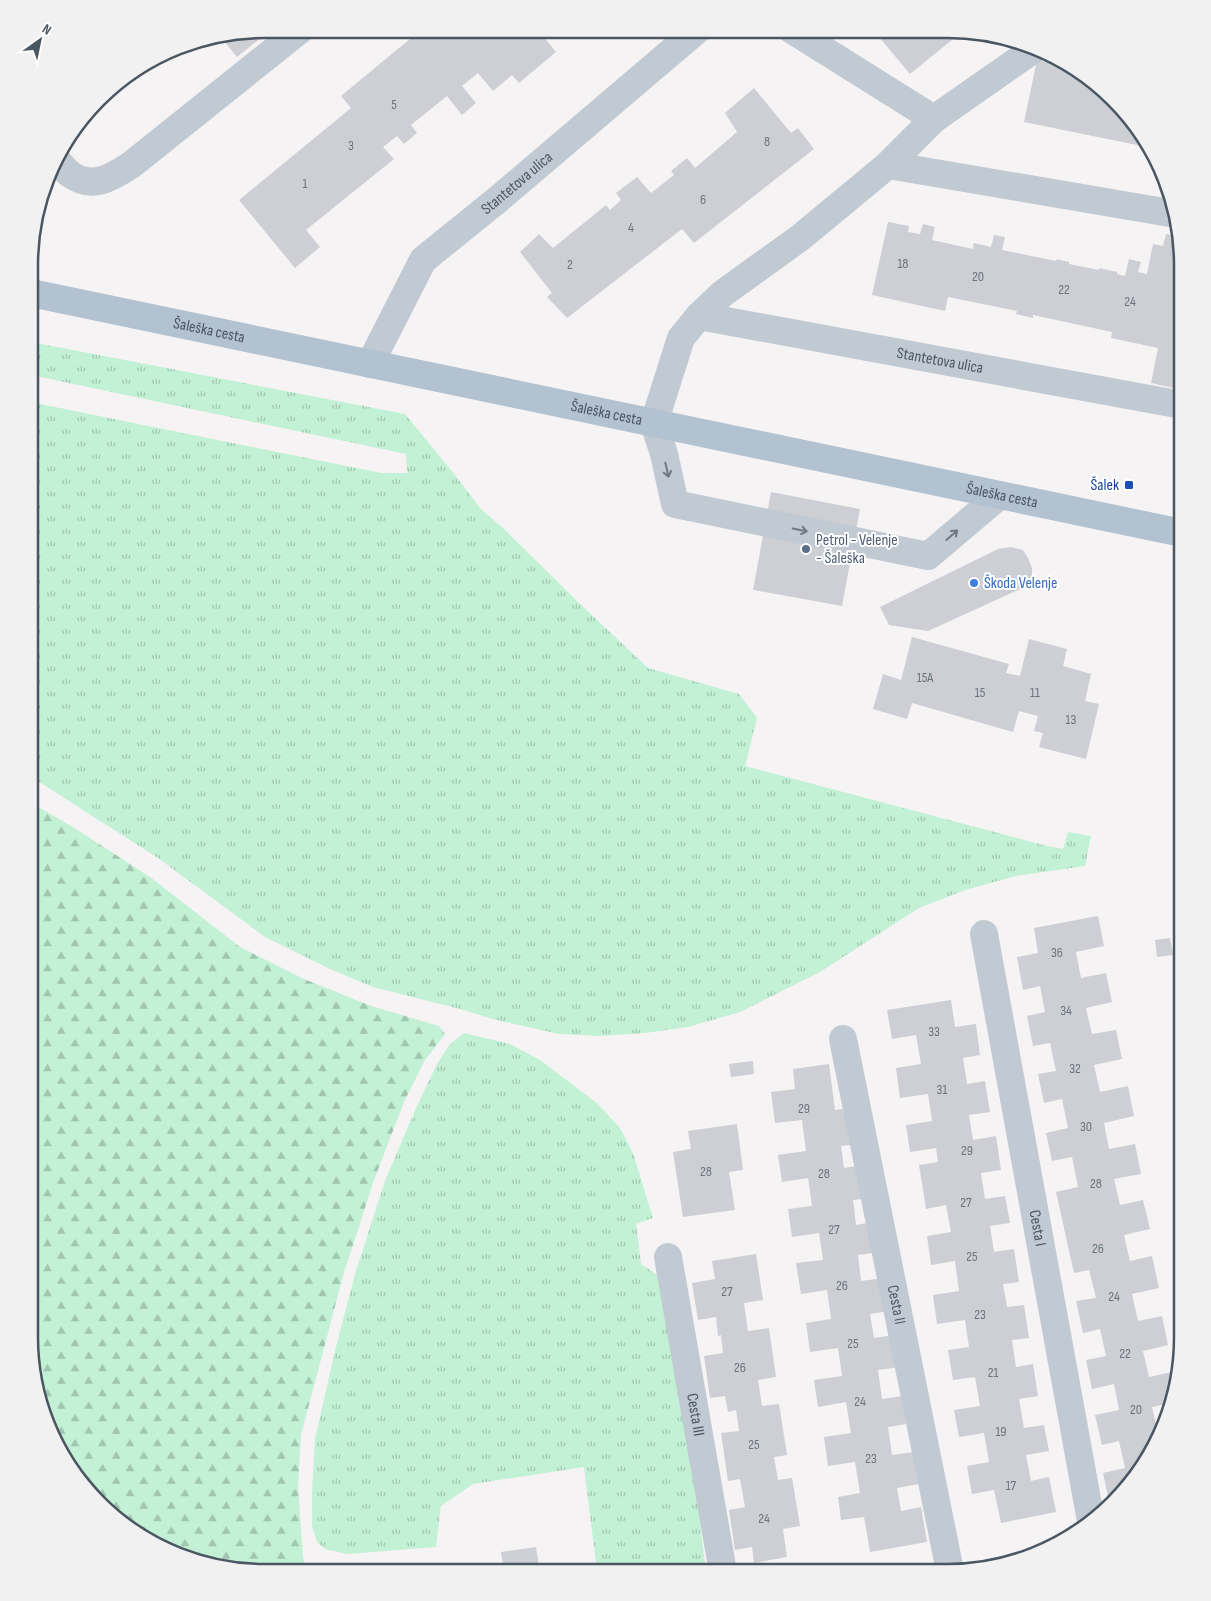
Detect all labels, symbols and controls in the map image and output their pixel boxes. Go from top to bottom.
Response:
north arrow [15,15,65,65]
text: N [39,20,55,39]
house number: 5 [391,96,397,113]
house number: 8 [764,133,770,150]
house number: 3 [348,137,354,154]
street label: Stantetova ulica [477,148,556,219]
house number: 1 [303,175,308,192]
house number: 6 [700,191,706,208]
house number: 4 [628,219,634,236]
house number: 18 [897,255,909,272]
house number: 2 [567,256,573,273]
house number: 20 [972,268,984,285]
house number: 22 [1058,281,1070,298]
house number: 24 [1124,293,1136,310]
street label: Šaleška cesta [172,313,247,347]
street label: Stantetova ulica [895,343,985,378]
street label: Šaleška cesta [569,396,644,430]
one-way arrow [663,461,672,477]
place label: Šalek [1090,476,1119,495]
street label: Šaleška cesta [965,479,1040,512]
marker: Šalek [1123,479,1135,491]
one-way arrow [791,525,807,535]
one-way arrow [945,529,958,541]
place label: Petrol - Velenje - Šaleška [816,531,898,568]
marker: Petrol - Velenje - Šaleška [800,543,812,555]
place label: Škoda Velenje [984,574,1057,593]
marker: Škoda Velenje [968,577,980,589]
house number: 15A [917,669,934,686]
house number: 15 [975,684,986,701]
house number: 11 [1030,684,1040,701]
house number: 13 [1066,711,1077,728]
house number: 36 [1051,944,1063,961]
house number: 34 [1060,1002,1072,1019]
house number: 33 [928,1023,940,1040]
house number: 32 [1069,1060,1081,1077]
house number: 31 [937,1081,947,1098]
house number: 29 [798,1100,810,1117]
house number: 30 [1080,1118,1092,1135]
house number: 29 [961,1142,973,1159]
house number: 28 [700,1163,712,1180]
house number: 28 [818,1165,830,1182]
house number: 28 [1090,1175,1102,1192]
house number: 27 [960,1194,972,1211]
street label: Cesta I [1025,1208,1050,1248]
house number: 27 [828,1221,840,1238]
house number: 26 [1092,1240,1104,1257]
house number: 25 [966,1248,978,1265]
house number: 26 [836,1277,848,1294]
house number: 27 [721,1283,733,1300]
street label: Cesta II [883,1283,910,1326]
house number: 24 [1108,1288,1120,1305]
house number: 23 [974,1306,986,1323]
house number: 25 [847,1335,859,1352]
house number: 22 [1119,1345,1131,1362]
house number: 26 [734,1359,746,1376]
house number: 21 [988,1364,998,1381]
street label: Cesta III [682,1392,709,1437]
house number: 24 [854,1393,866,1410]
house number: 20 [1130,1401,1142,1418]
house number: 19 [995,1423,1007,1440]
house number: 25 [748,1436,760,1453]
house number: 23 [865,1450,877,1467]
house number: 17 [1006,1477,1017,1494]
house number: 24 [758,1510,770,1527]

